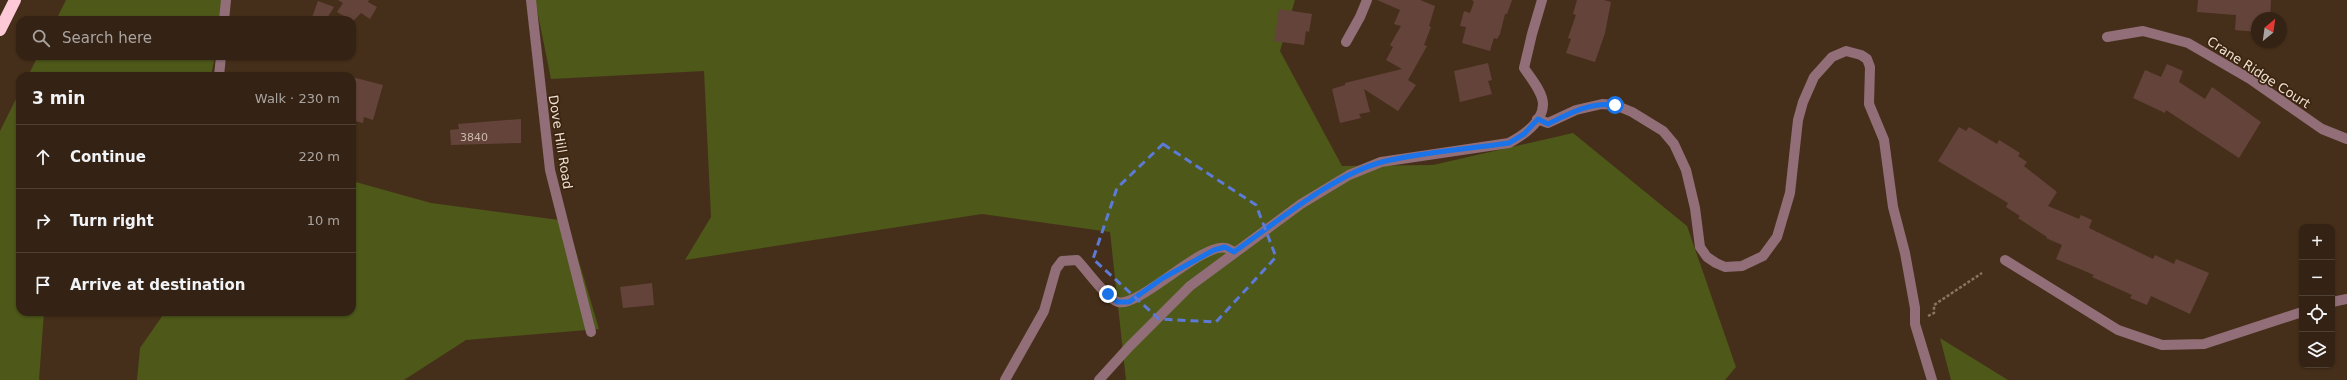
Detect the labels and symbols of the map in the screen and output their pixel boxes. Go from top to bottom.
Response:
north arrow [2251,12,2287,48]
street label: Crane Ridge Court [2204,34,2313,111]
street label: Dove Hill Road [546,94,575,190]
route start [1606,96,1624,114]
house number: 3840 [460,131,488,144]
route end [1099,285,1117,303]

